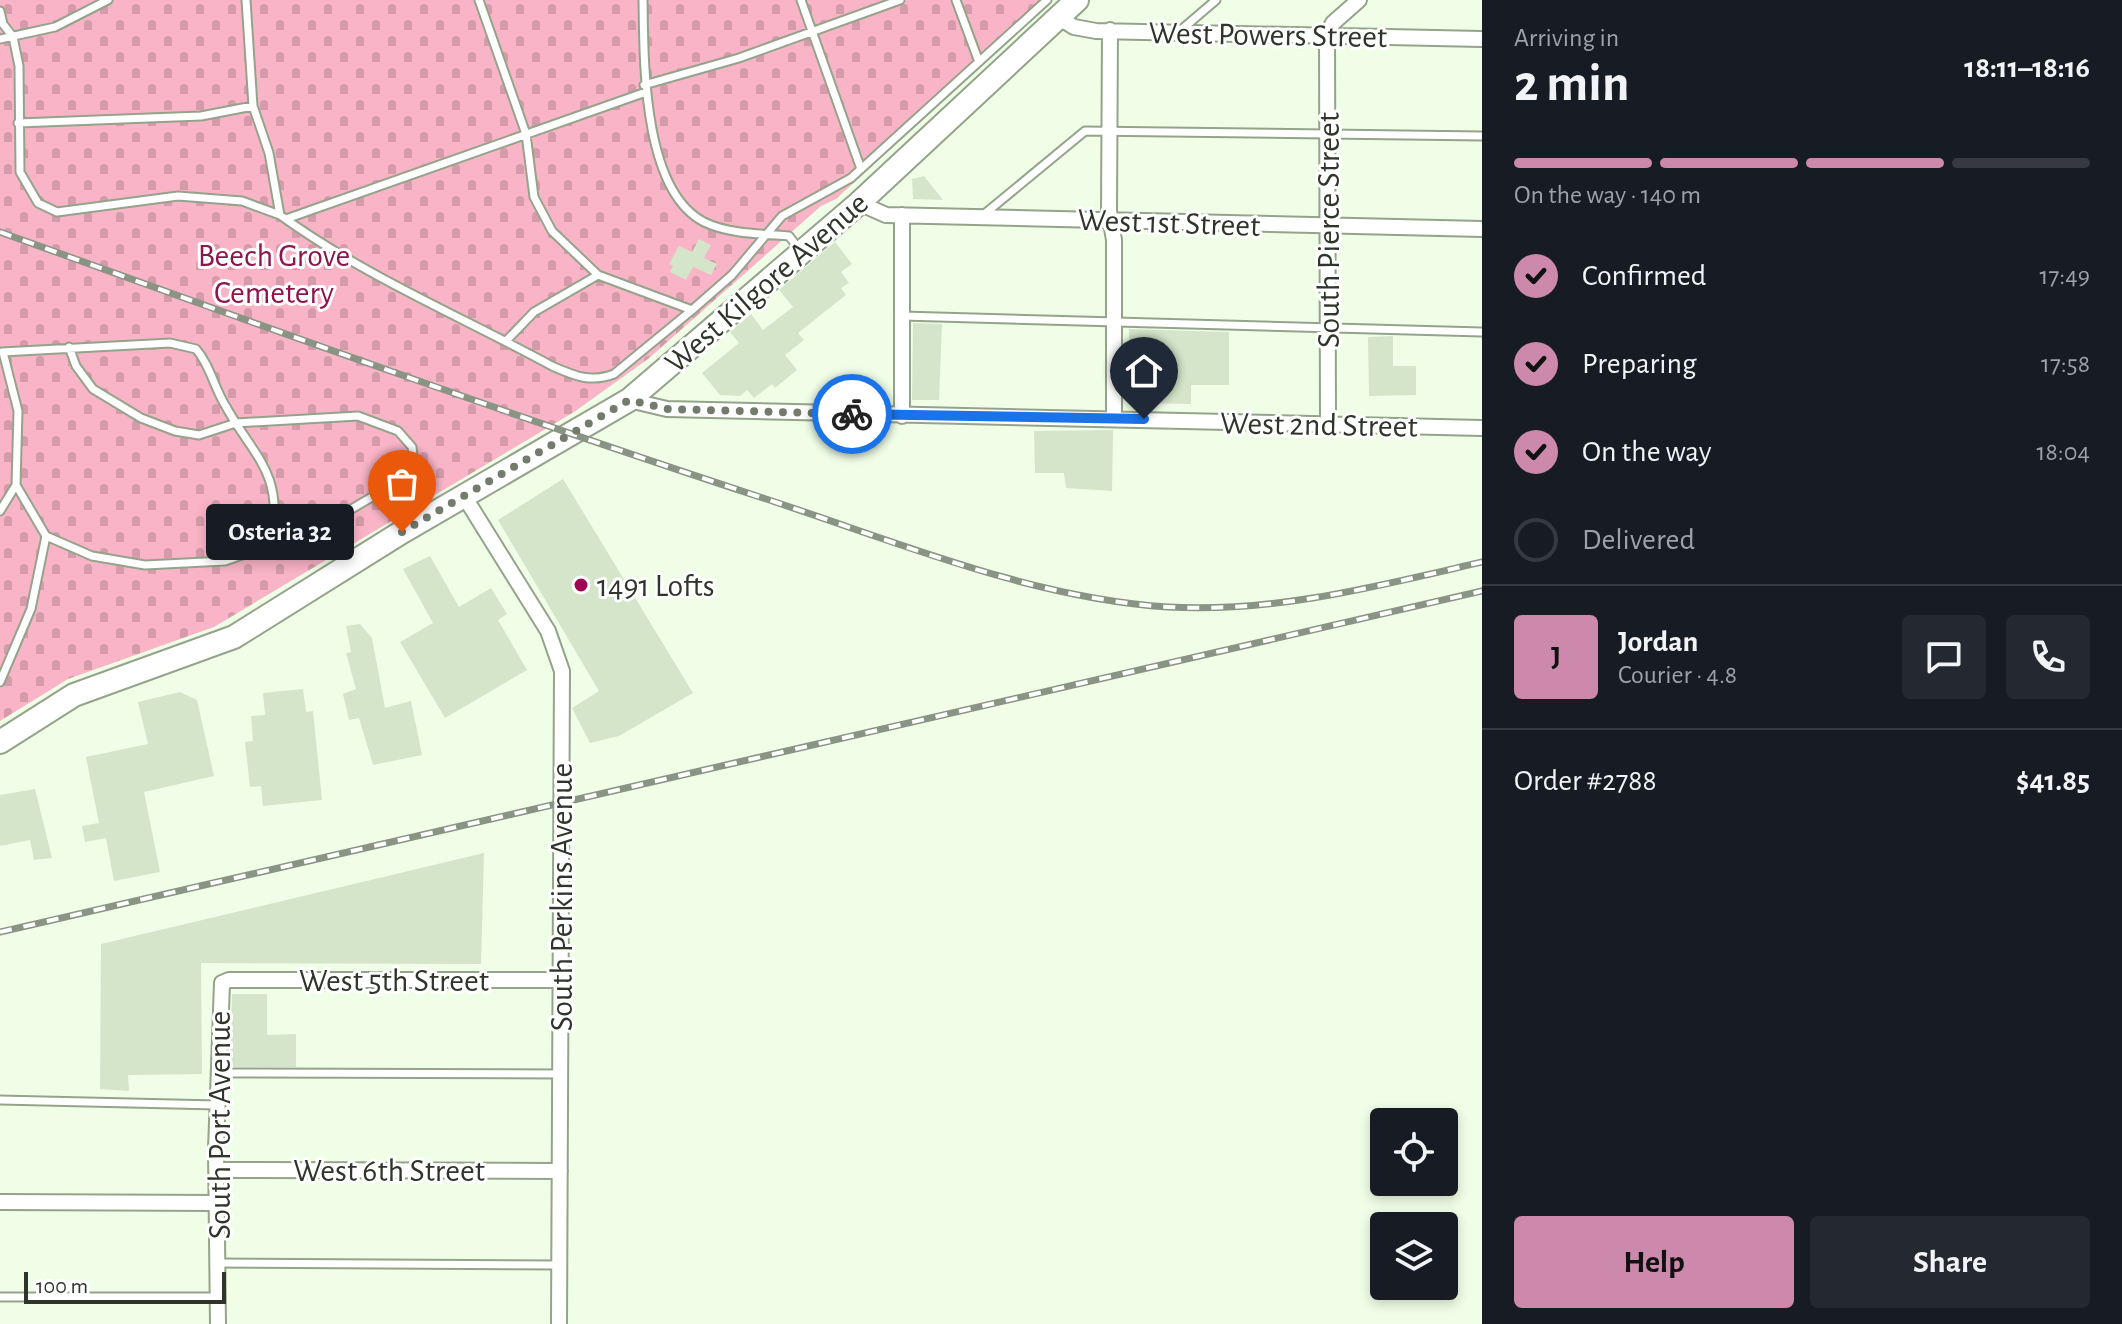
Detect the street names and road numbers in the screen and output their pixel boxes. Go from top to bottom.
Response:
street label: West Powers Street [1148,17,1387,53]
street label: South Pierce Street [1313,112,1345,348]
street label: West Kilgore Avenue [659,186,874,379]
street label: West 1st Street [1077,204,1261,242]
street label: West 2nd Street [1220,407,1418,443]
street label: South Perkins Avenue [546,763,578,1031]
street label: West 5th Street [299,965,489,997]
street label: South Port Avenue [204,1011,236,1239]
street label: West 6th Street [293,1155,485,1187]

